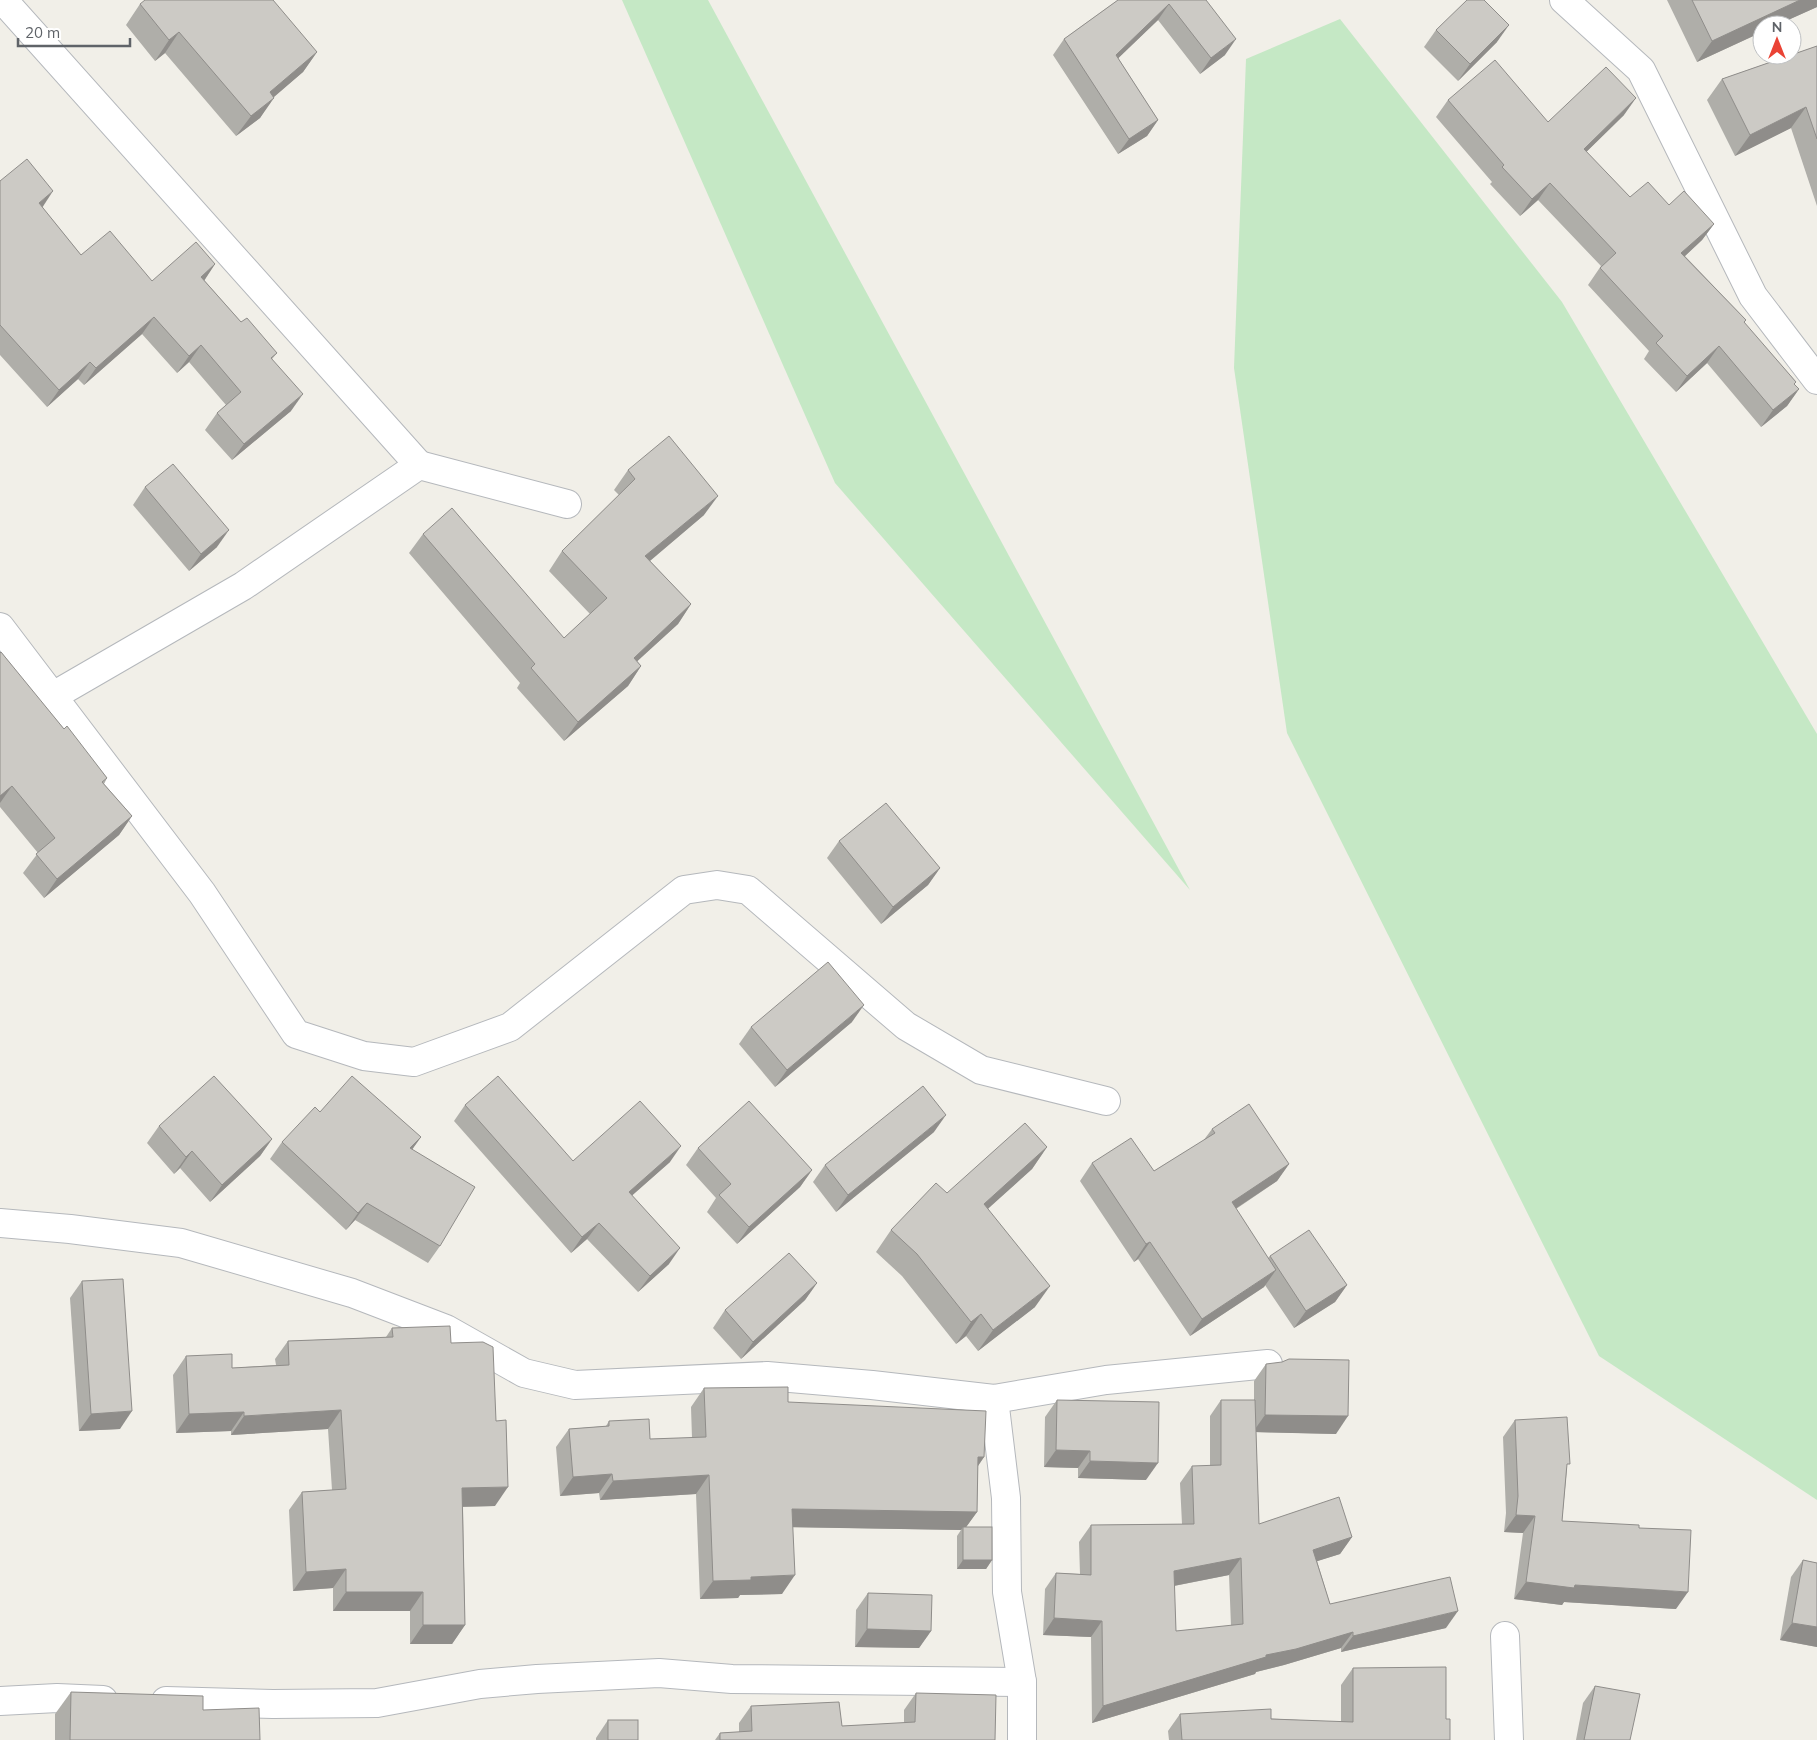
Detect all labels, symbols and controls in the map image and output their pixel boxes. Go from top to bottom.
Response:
scale bar [18,15,130,47]
north arrow [1752,15,1802,65]
text: N [1772,18,1782,36]
text: 20 m [25,23,60,42]

